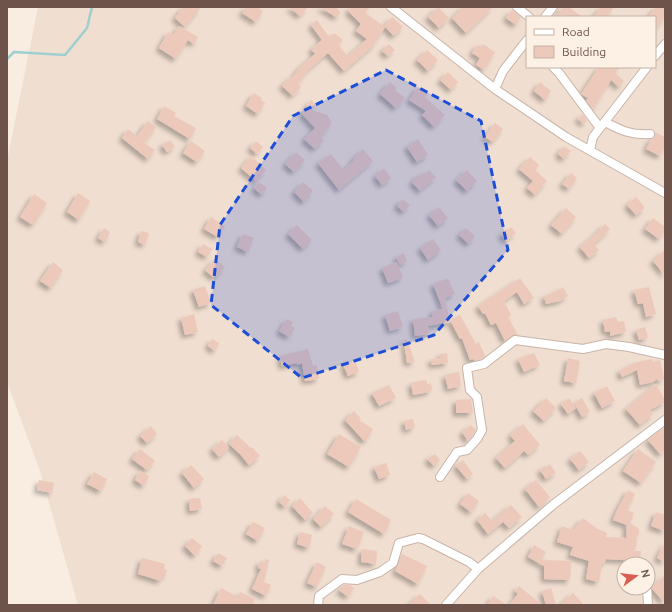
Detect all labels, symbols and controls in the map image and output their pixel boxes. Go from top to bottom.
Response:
legend [526,16,656,68]
text: Road [562,25,590,38]
text: Building [562,45,606,58]
north arrow [616,556,656,596]
text: N [639,568,653,579]

